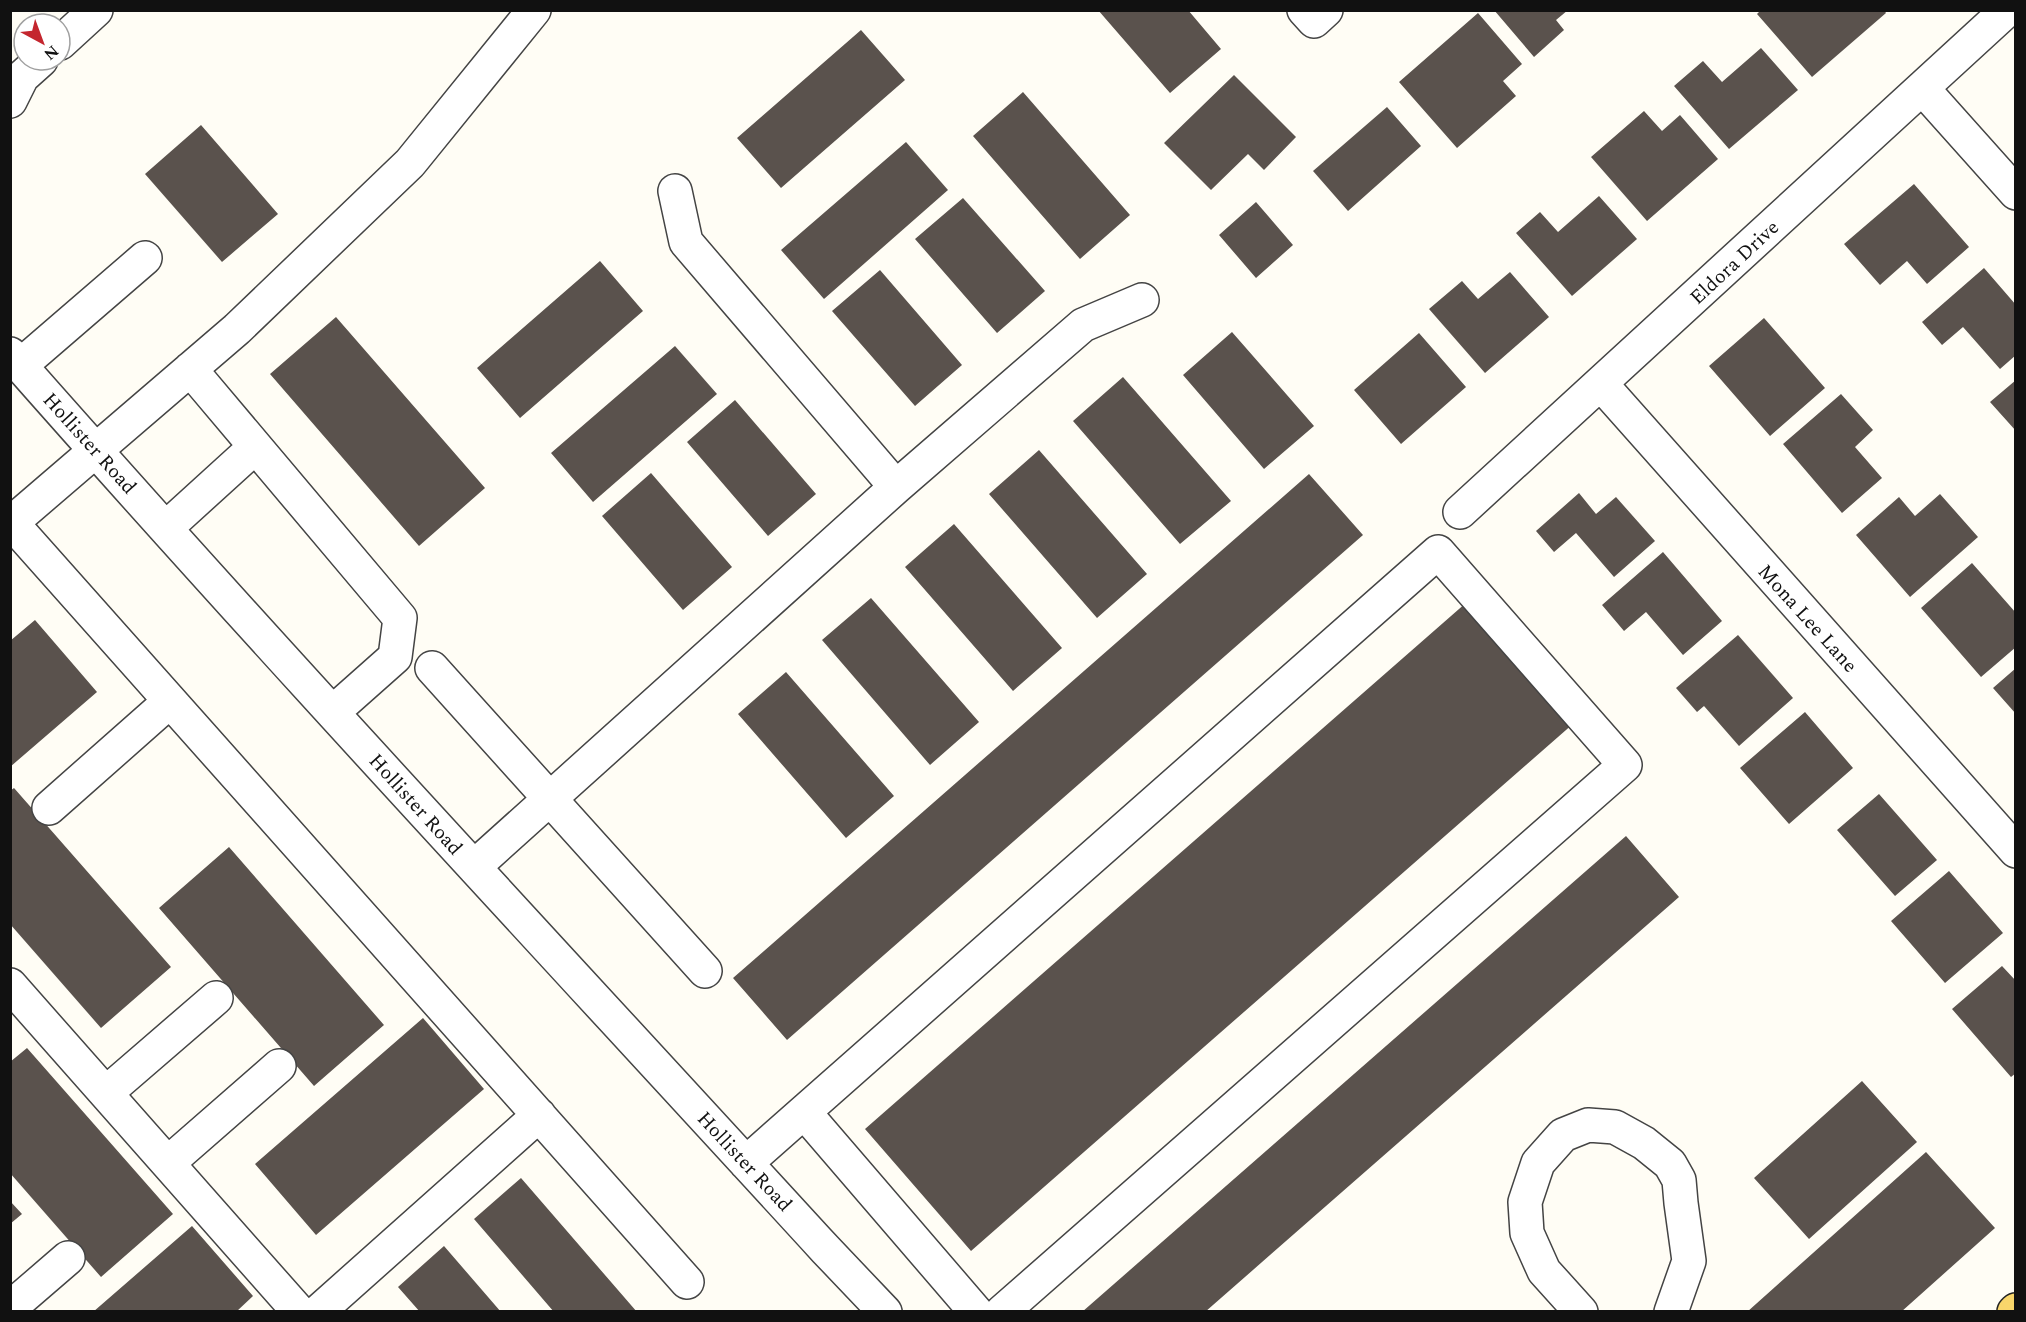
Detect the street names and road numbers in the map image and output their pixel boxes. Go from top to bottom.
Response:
street label: Eldora Drive [1683,213,1786,312]
street label: Hollister Road [35,386,143,501]
street label: Mona Lee Lane [1750,558,1864,680]
street label: Hollister Road [361,747,469,862]
street label: Hollister Road [690,1105,799,1219]

